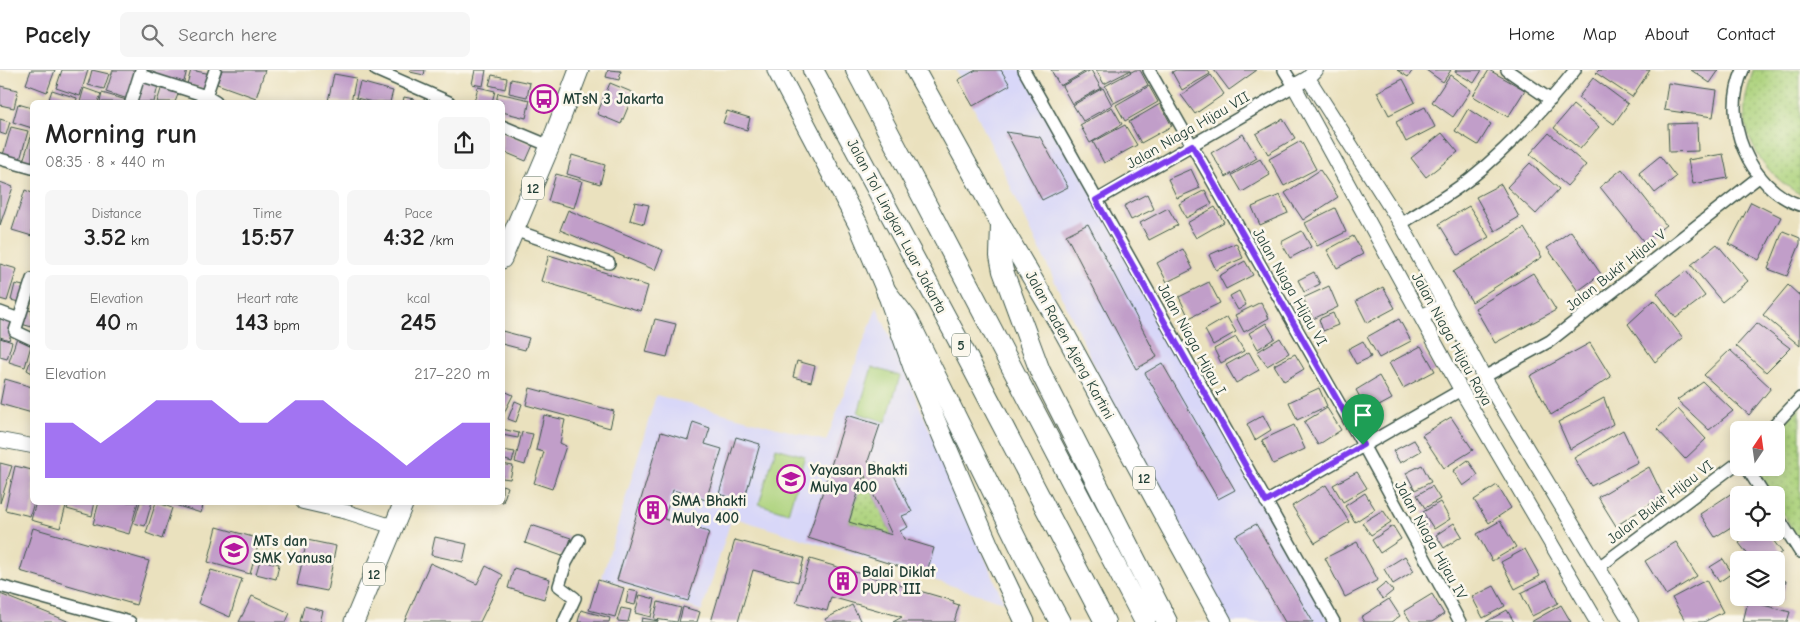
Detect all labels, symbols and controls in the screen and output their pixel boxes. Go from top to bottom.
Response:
search box [120,12,470,57]
text: Pacely [25,21,90,49]
icon: search [138,21,166,49]
text: Search here [178,24,277,46]
text: Home [1508,24,1555,45]
text: Map [1583,24,1617,45]
text: About [1645,24,1689,45]
text: Contact [1717,24,1775,45]
bus stop icon: MTsN 3 Jakarta [529,84,559,114]
street label: Jalan Niaga Hijau VII [1123,87,1253,172]
place label: MTsN 3 Jakarta [563,90,664,108]
button: share [438,117,490,169]
text: Morning run [45,118,197,150]
street label: Jalan Tol Lingkar Luar Jakarta [843,136,951,316]
text: 08:35 · 8 × 440 m [45,153,165,171]
road number: 12 [522,176,544,200]
text: Distance [91,205,142,222]
text: Time [253,205,282,222]
text: Pace [404,205,433,222]
text: 3.52 [84,222,126,251]
text: 15:57 [241,222,294,251]
text: 4:32 [383,222,425,251]
street label: Jalan Niaga Hijau VI [1249,225,1331,349]
street label: Jalan Bukit Hijau V [1562,225,1670,315]
text: km [126,232,149,249]
text: /km [425,232,454,249]
street label: Jalan Raden Ajeng Kartini [1022,268,1118,422]
street label: Jalan Niaga Hijau Raya [1408,269,1496,409]
street label: Jalan Niaga Hijau I [1154,280,1230,398]
text: Elevation [90,290,143,307]
text: Heart rate [237,290,298,307]
text: kcal [407,290,430,307]
text: 40 [95,307,121,336]
text: 143 [235,307,269,336]
text: 245 [400,307,437,336]
text: m [121,317,138,334]
text: bpm [269,317,300,334]
road number: 5 [952,334,970,356]
text: Elevation [45,365,106,383]
text: 217–220 m [414,365,490,383]
pin [1342,394,1384,445]
icon: arrive [1349,401,1377,429]
north arrow [1730,421,1785,476]
map controls [1730,421,1785,606]
street label: Jalan Bukit Hijau VI [1603,456,1717,548]
place label: Yayasan Bhakti Mulya 400 [810,461,908,496]
school or university icon: Yayasan Bhakti Mulya 400 [776,464,806,494]
road number: 12 [1133,466,1155,489]
street label: Jalan Niaga Hijau IV [1391,478,1471,602]
button: locate [1730,486,1785,541]
place label: SMA Bhakti Mulya 400 [672,492,746,527]
building icon: SMA Bhakti Mulya 400 [638,495,668,525]
place label: MTs dan SMK Yanusa [253,532,332,567]
school or university icon: MTs dan SMK Yanusa [219,535,249,565]
button: layers [1730,551,1785,606]
road number: 12 [363,562,385,586]
place label: Balai Diklat PUPR III [862,563,936,598]
building icon: Balai Diklat PUPR III [828,566,858,596]

